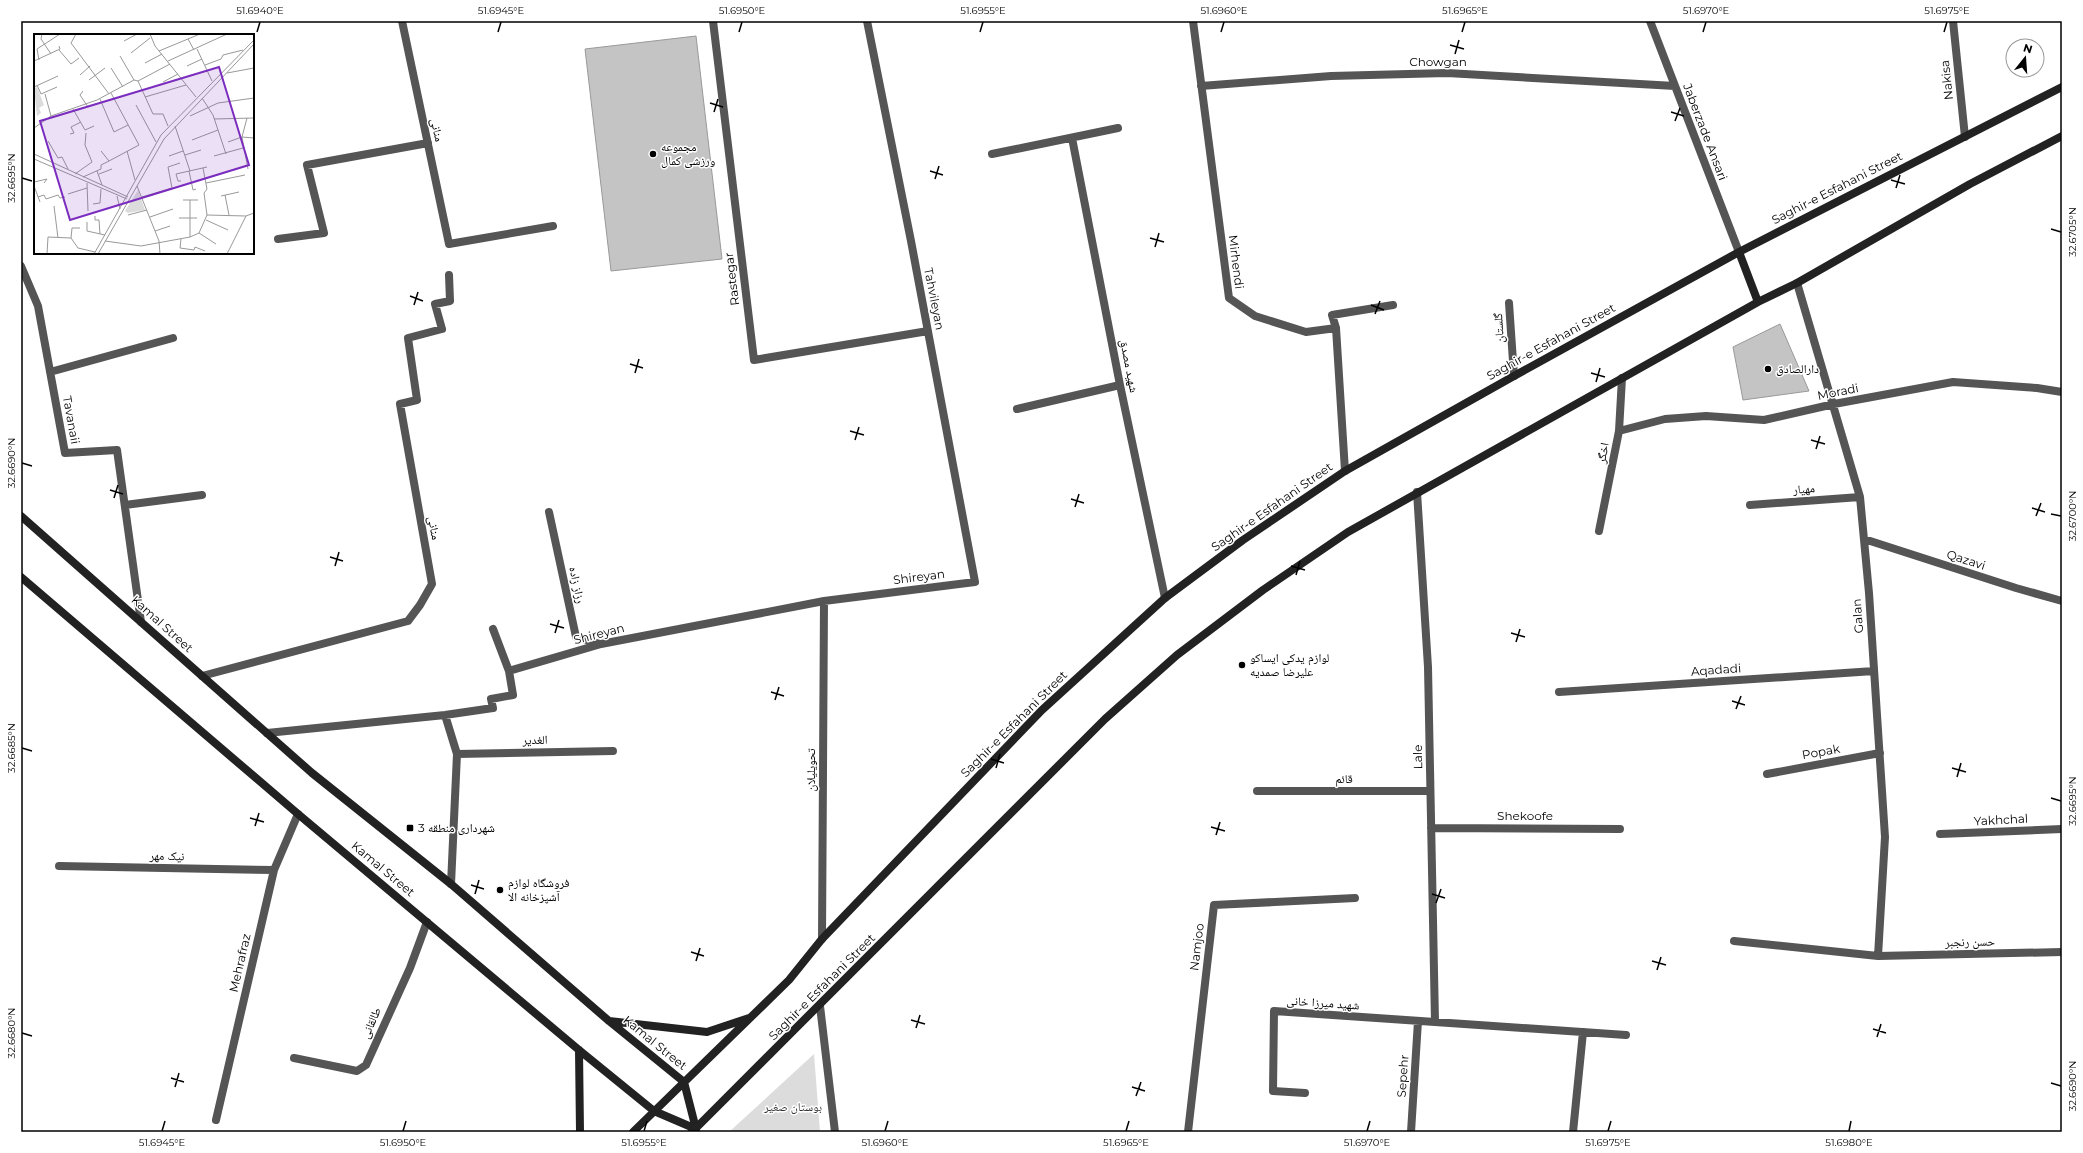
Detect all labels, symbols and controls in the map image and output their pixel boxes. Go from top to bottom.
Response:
text: 51.6940°E [236,4,284,17]
text: 51.6945°E [478,4,525,17]
text: 51.6950°E [719,4,766,17]
text: 51.6955°E [960,4,1006,17]
text: 51.6960°E [1200,4,1248,17]
text: 51.6965°E [1442,4,1488,17]
text: 51.6970°E [1683,4,1730,17]
text: 51.6975°E [1924,4,1970,17]
inset map [34,34,254,254]
north arrow [2005,38,2045,78]
text: N [2022,40,2034,56]
street label: Chowgan [1409,54,1467,69]
street label: Nakisa [1937,59,1956,101]
street label: Jaberzade Ansari [1680,80,1731,182]
street label: منانی [428,117,447,143]
place label: مجموعه ورزشی کمال [661,139,715,168]
street label: Saghir-e Esfahani Street [1769,148,1905,227]
marker: مجموعه ورزشی کمال [648,149,658,159]
text: 32.6695°N [5,153,18,203]
text: 32.6705°N [2066,207,2079,257]
street label: Mirhendi [1226,234,1247,290]
street label: Rastegar [721,251,742,307]
street label: Tahvileyan [921,266,948,331]
street label: Saghir-e Esfahani Street [1484,300,1618,383]
street label: گلستان [1490,312,1507,344]
street label: شهید مصدق [1117,338,1142,394]
place label: دارالصادق [1776,361,1819,376]
marker: دارالصادق [1763,364,1773,374]
street label: Moradi [1816,380,1860,403]
street label: Tavanaii [60,395,83,445]
text: 32.6690°N [5,438,18,488]
street label: اخگر [1593,441,1612,466]
street label: Saghir-e Esfahani Street [1208,459,1335,554]
street label: مهیار [1791,480,1815,497]
text: 32.6700°N [2066,491,2079,541]
street label: منانی [425,515,444,541]
street label: Qazavi [1945,546,1987,573]
street label: رزاز زاده [566,565,589,605]
street label: Shireyan [892,566,946,587]
street label: Kamal Street [128,592,196,655]
street label: Galan [1849,598,1866,634]
street label: Shireyan [572,620,626,647]
place label: لوازم یدکی ایساکو علیرضا صمدیه [1250,650,1329,679]
marker: لوازم یدکی ایساکو علیرضا صمدیه [1237,660,1247,670]
street label: Aqadadi [1690,660,1742,679]
street label: Saghir-e Esfahani Street [957,667,1070,780]
text: 32.6685°N [5,723,18,773]
street label: الغدیر [521,732,548,747]
street label: Popak [1801,741,1842,762]
street label: Lale [1410,745,1425,769]
street label: تحویلیلان [803,748,818,792]
street label: قائم [1335,771,1353,787]
text: 32.6695°N [2066,776,2079,826]
street label: Shekoofe [1497,808,1553,823]
street label: Yakhchal [1973,811,2028,828]
place label: شهرداری منطقه 3 [418,820,495,835]
marker: شهرداری منطقه 3 [405,823,415,833]
street label: Kamal Street [349,838,418,899]
street label: نیک مهر [148,848,185,864]
place label: فروشگاه لوازم آشپزخانه الا [508,875,570,904]
marker: فروشگاه لوازم آشپزخانه الا [495,885,505,895]
street label: Namjoo [1186,922,1207,972]
street label: Saghir-e Esfahani Street [765,930,878,1043]
street label: Mehrafraz [225,932,254,994]
street label: حسن رنجبر [1944,934,1996,950]
street label: شهید میرزا خانی [1286,992,1360,1013]
street label: طالقانی [357,1005,384,1041]
text: 32.6680°N [5,1008,18,1058]
street label: Kamal Street [620,1012,690,1073]
street label: Sepehr [1394,1054,1411,1098]
text: 32.6690°N [2066,1061,2079,1111]
park label: بوستان صغیر [763,1099,822,1114]
text: 51.6945°E [139,1136,186,1149]
text: 51.6950°E [380,1136,427,1149]
text: 51.6955°E [621,1136,667,1149]
text: 51.6960°E [861,1136,909,1149]
text: 51.6965°E [1103,1136,1149,1149]
text: 51.6970°E [1344,1136,1391,1149]
text: 51.6975°E [1585,1136,1631,1149]
text: 51.6980°E [1825,1136,1873,1149]

